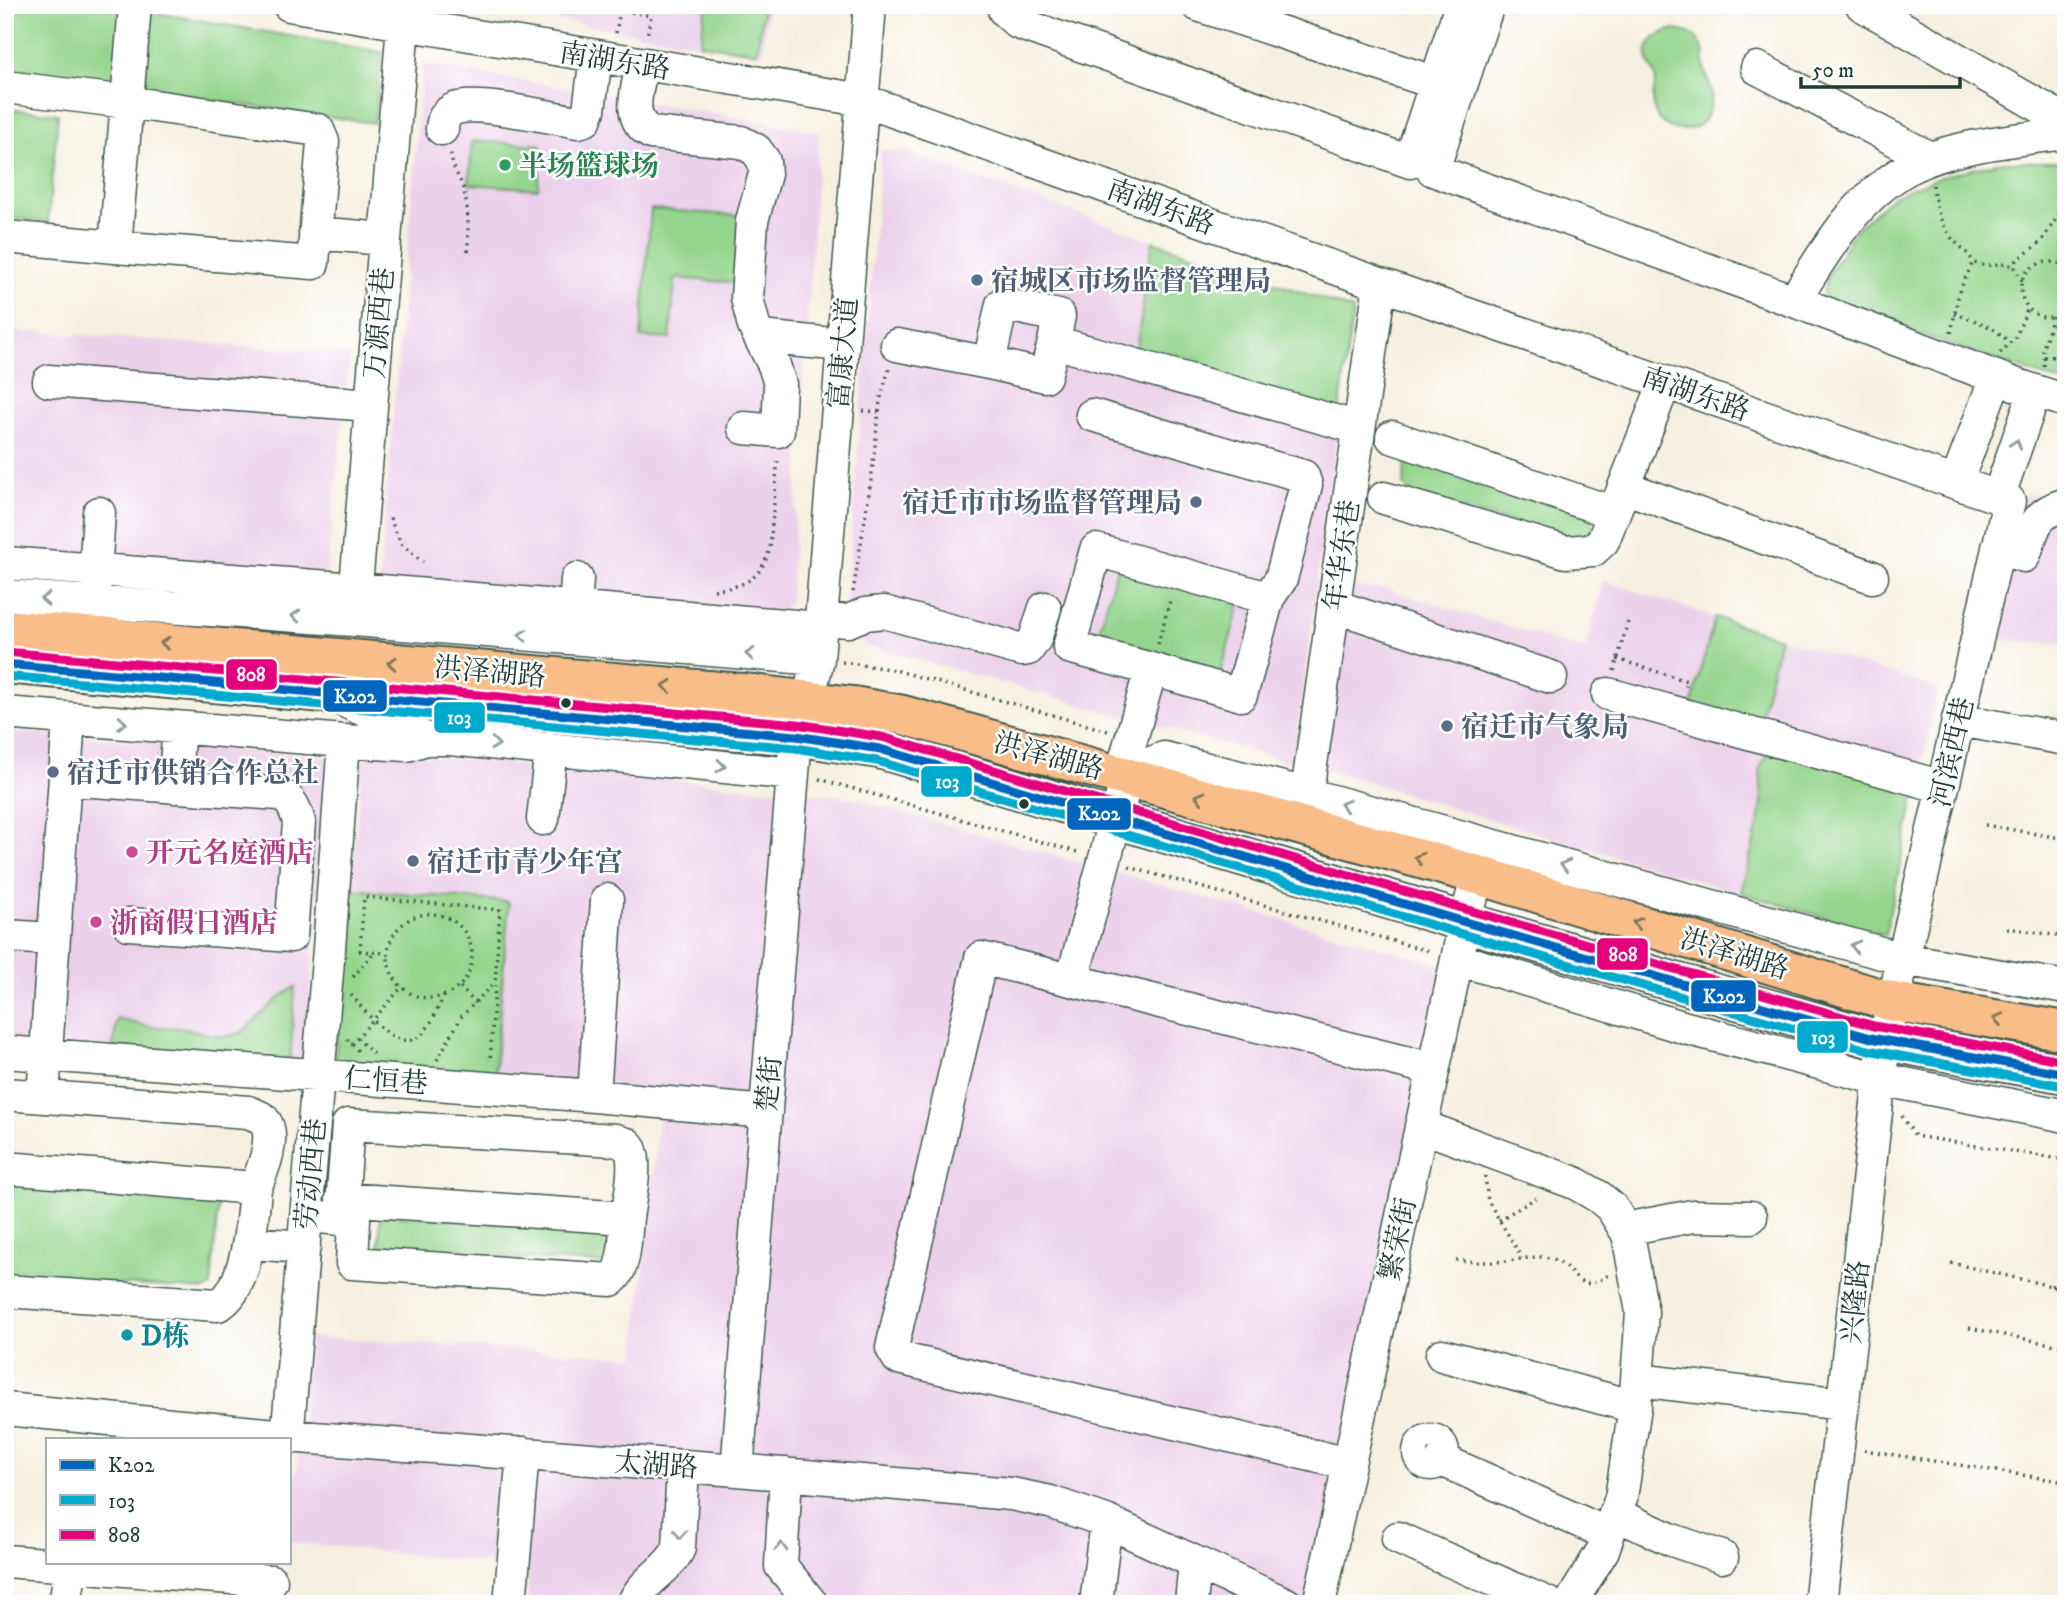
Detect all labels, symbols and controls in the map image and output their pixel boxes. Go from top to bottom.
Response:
street label: 南湖东路 [557,35,673,88]
scale bar [1801,46,1961,90]
text: 50 m [1812,58,1854,84]
place label: 半场篮球场 [519,149,659,184]
marker: 半场篮球场 [497,157,513,173]
street label: 南湖东路 [1102,172,1219,243]
place label: 宿城区市场监督管理局 [991,264,1271,299]
street label: 万源西巷 [357,266,402,380]
marker: 宿城区市场监督管理局 [969,272,985,288]
street label: 富康大道 [821,296,866,410]
street label: 南湖东路 [1637,360,1754,429]
one-way arrow [2008,439,2022,451]
place label: 宿迁市市场监督管理局 [902,486,1182,521]
marker: 宿迁市市场监督管理局 [1188,494,1204,510]
street label: 年华东巷 [1317,497,1368,613]
one-way arrow [39,591,50,606]
one-way arrow [290,609,301,624]
one-way arrow [517,628,528,643]
one-way arrow [159,636,170,651]
one-way arrow [744,647,755,662]
street label: 洪泽湖路 [433,650,547,695]
one-way arrow [386,655,398,670]
line badge: 808 [225,658,278,691]
text: 808 [236,664,266,687]
line badge: K202 [322,679,388,713]
one-way arrow [662,679,673,694]
text: K202 [334,686,377,709]
street label: 河滨西巷 [1923,694,1982,811]
unlabelled marker [559,696,573,710]
line badge: 103 [433,701,486,734]
text: 103 [447,707,471,730]
place label: 宿迁市气象局 [1461,710,1629,745]
one-way arrow [117,715,128,730]
marker: 宿迁市气象局 [1439,718,1455,734]
street label: 洪泽湖路 [990,725,1107,788]
one-way arrow [489,736,500,751]
place label: 宿迁市供销合作总社 [67,756,319,791]
one-way arrow [716,758,727,773]
marker: 宿迁市供销合作总社 [45,764,61,780]
line badge: 103 [920,765,973,798]
text: 103 [935,771,959,794]
one-way arrow [1194,790,1206,805]
unlabelled marker [1017,797,1031,811]
line badge: K202 [1066,797,1132,831]
one-way arrow [1339,799,1351,813]
text: K202 [1078,803,1121,826]
place label: 开元名庭酒店 [146,836,314,871]
marker: 开元名庭酒店 [124,844,140,860]
place label: 宿迁市青少年宫 [427,845,623,880]
one-way arrow [1413,852,1425,867]
marker: 宿迁市青少年宫 [405,853,421,869]
one-way arrow [1559,859,1571,873]
place label: 浙商假日酒店 [110,906,278,941]
marker: 浙商假日酒店 [88,914,104,930]
one-way arrow [1631,917,1643,932]
street label: 洪泽湖路 [1676,921,1793,988]
line badge: 808 [1596,937,1649,971]
one-way arrow [1849,940,1861,954]
text: 808 [1608,944,1638,967]
line badge: K202 [1690,979,1757,1013]
text: K202 [1703,986,1746,1009]
one-way arrow [1993,1012,2004,1027]
line badge: 103 [1796,1020,1849,1054]
text: 103 [1811,1027,1835,1050]
street label: 楚街 [750,1055,789,1114]
street label: 仁恒巷 [343,1061,429,1102]
street label: 劳动西巷 [289,1117,334,1231]
street label: 繁荣街 [1373,1195,1424,1284]
street label: 兴隆路 [1834,1259,1877,1346]
place label: D栋 [141,1319,190,1354]
marker: D栋 [119,1327,135,1343]
legend [46,1438,290,1564]
street label: 太湖路 [613,1445,699,1486]
text: K202 [108,1453,155,1479]
text: 103 [108,1489,135,1515]
text: 808 [108,1523,140,1549]
one-way arrow [673,1529,688,1540]
one-way arrow [773,1542,788,1553]

